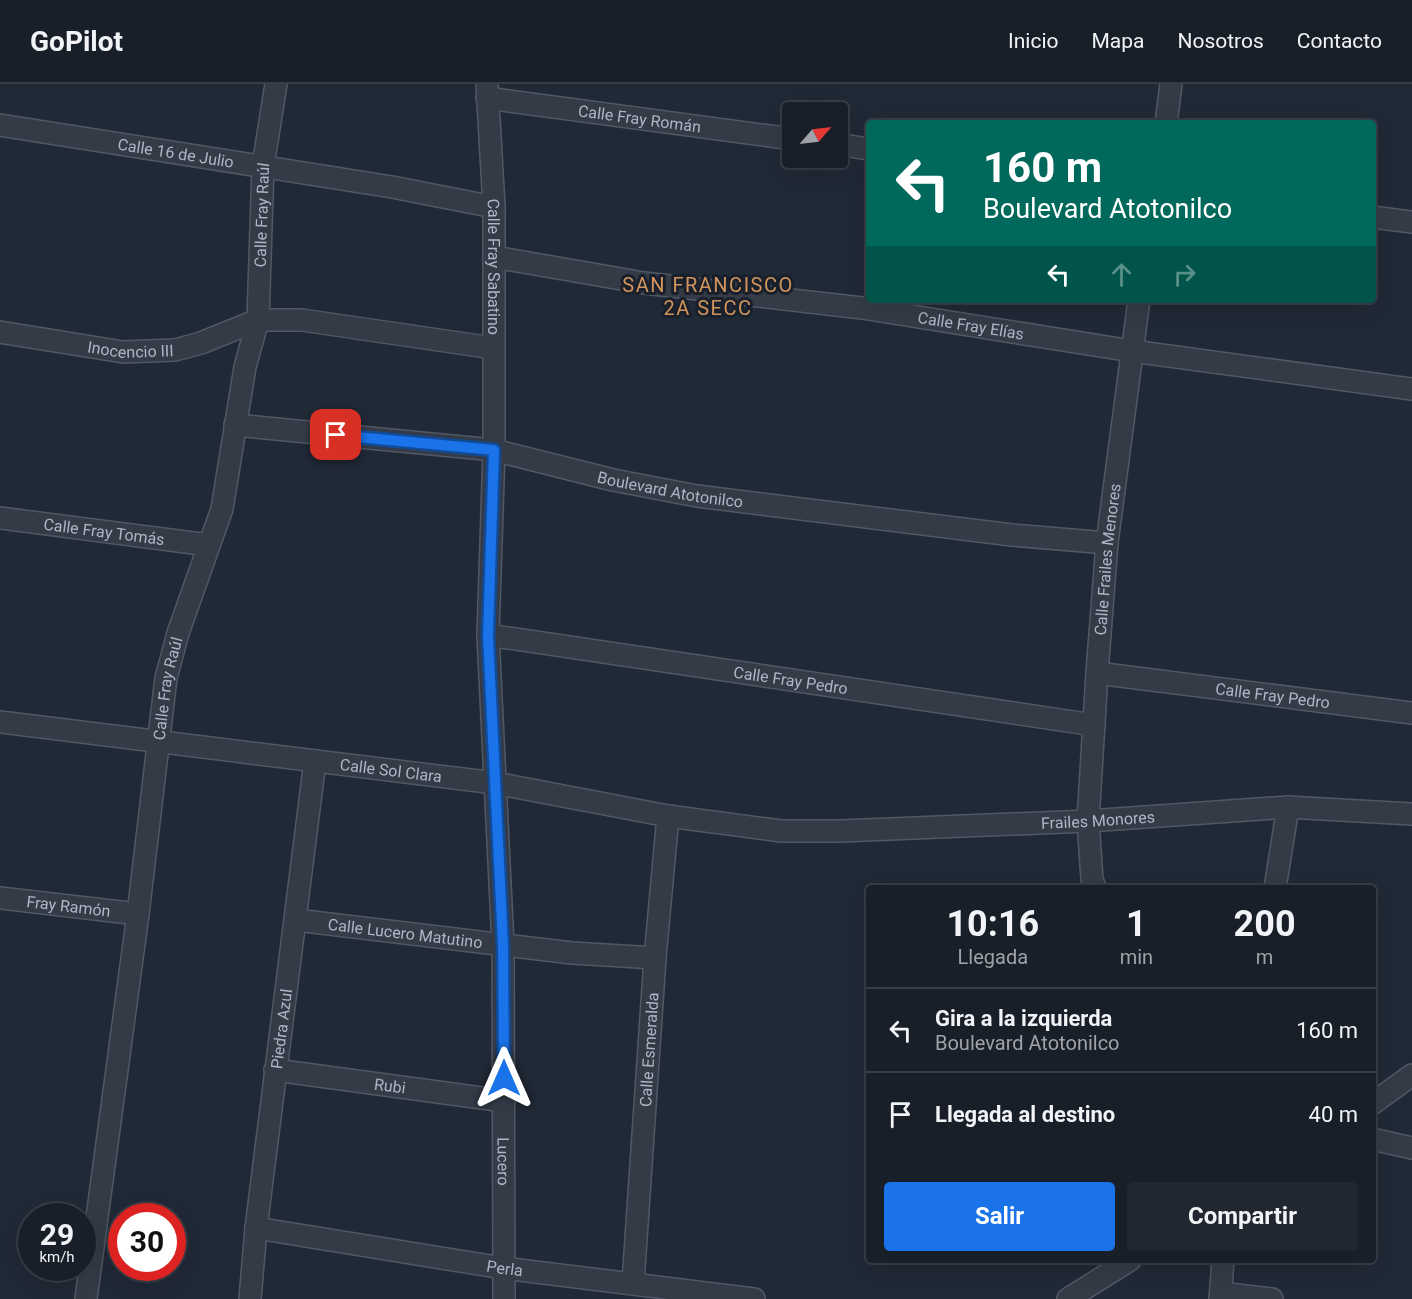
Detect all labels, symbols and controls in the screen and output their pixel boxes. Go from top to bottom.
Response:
text: GoPilot [30,25,123,58]
text: Inicio [1008,29,1058,53]
text: Mapa [1091,29,1144,53]
text: Nosotros [1177,29,1264,53]
text: Contacto [1297,29,1382,53]
street label: Calle Fray Román [577,101,702,137]
north arrow [782,102,848,168]
map controls [782,102,848,168]
street label: Calle 16 de Julio [116,135,235,172]
text: 160 m [983,143,1102,192]
icon: left [884,144,962,222]
street label: Calle Fray Raúl [251,161,273,268]
text: Boulevard Atotonilco [983,193,1232,225]
street label: Calle Fray Sabatino [484,198,503,335]
icon: left [1042,258,1075,291]
icon: ahead [1105,258,1138,291]
icon: right [1168,258,1201,291]
district label: SAN FRANCISCO 2A SECC [622,273,794,320]
street label: Calle Fray Elías [916,308,1025,344]
street label: Inocencio III [86,337,174,362]
pin [310,409,361,460]
icon: arrive [319,418,352,451]
street label: Boulevard Atotonilco [595,467,744,512]
street label: Calle Frailes Menores [1091,482,1125,636]
street label: Calle Fray Tomás [42,515,166,549]
street label: Calle Fray Raúl [150,635,187,741]
street label: Calle Fray Pedro [732,663,849,698]
street label: Calle Fray Pedro [1214,679,1331,712]
street label: Calle Sol Clara [339,755,443,786]
street label: Frailes Monores [1041,807,1156,833]
street label: Fray Ramón [25,892,112,921]
text: 10:16 [946,903,1039,945]
text: 1 [1126,903,1147,945]
text: 200 [1234,903,1296,945]
street label: Calle Lucero Matutino [327,915,483,952]
text: Llegada [958,945,1028,969]
text: min [1120,945,1153,969]
text: m [1256,945,1273,969]
street label: Piedra Azul [267,988,296,1070]
street label: Calle Esmeralda [636,992,663,1107]
text: Gira a la izquierda [935,1006,1112,1031]
icon: left [884,1014,917,1047]
text: 160 m [1296,1018,1358,1043]
text: Boulevard Atotonilco [935,1031,1120,1055]
position arrow [472,1046,536,1110]
street label: Rubi [373,1075,407,1098]
icon: arrive [884,1098,917,1131]
text: Llegada al destino [935,1102,1115,1127]
text: 40 m [1309,1102,1358,1127]
street label: Lucero [494,1137,513,1186]
button: Salir [884,1182,1115,1251]
button: Compartir [1127,1182,1358,1251]
speed limit sign: 30 [108,1203,186,1281]
text: 29 [40,1217,74,1252]
text: km/h [39,1248,75,1266]
street label: Perla [485,1256,524,1280]

